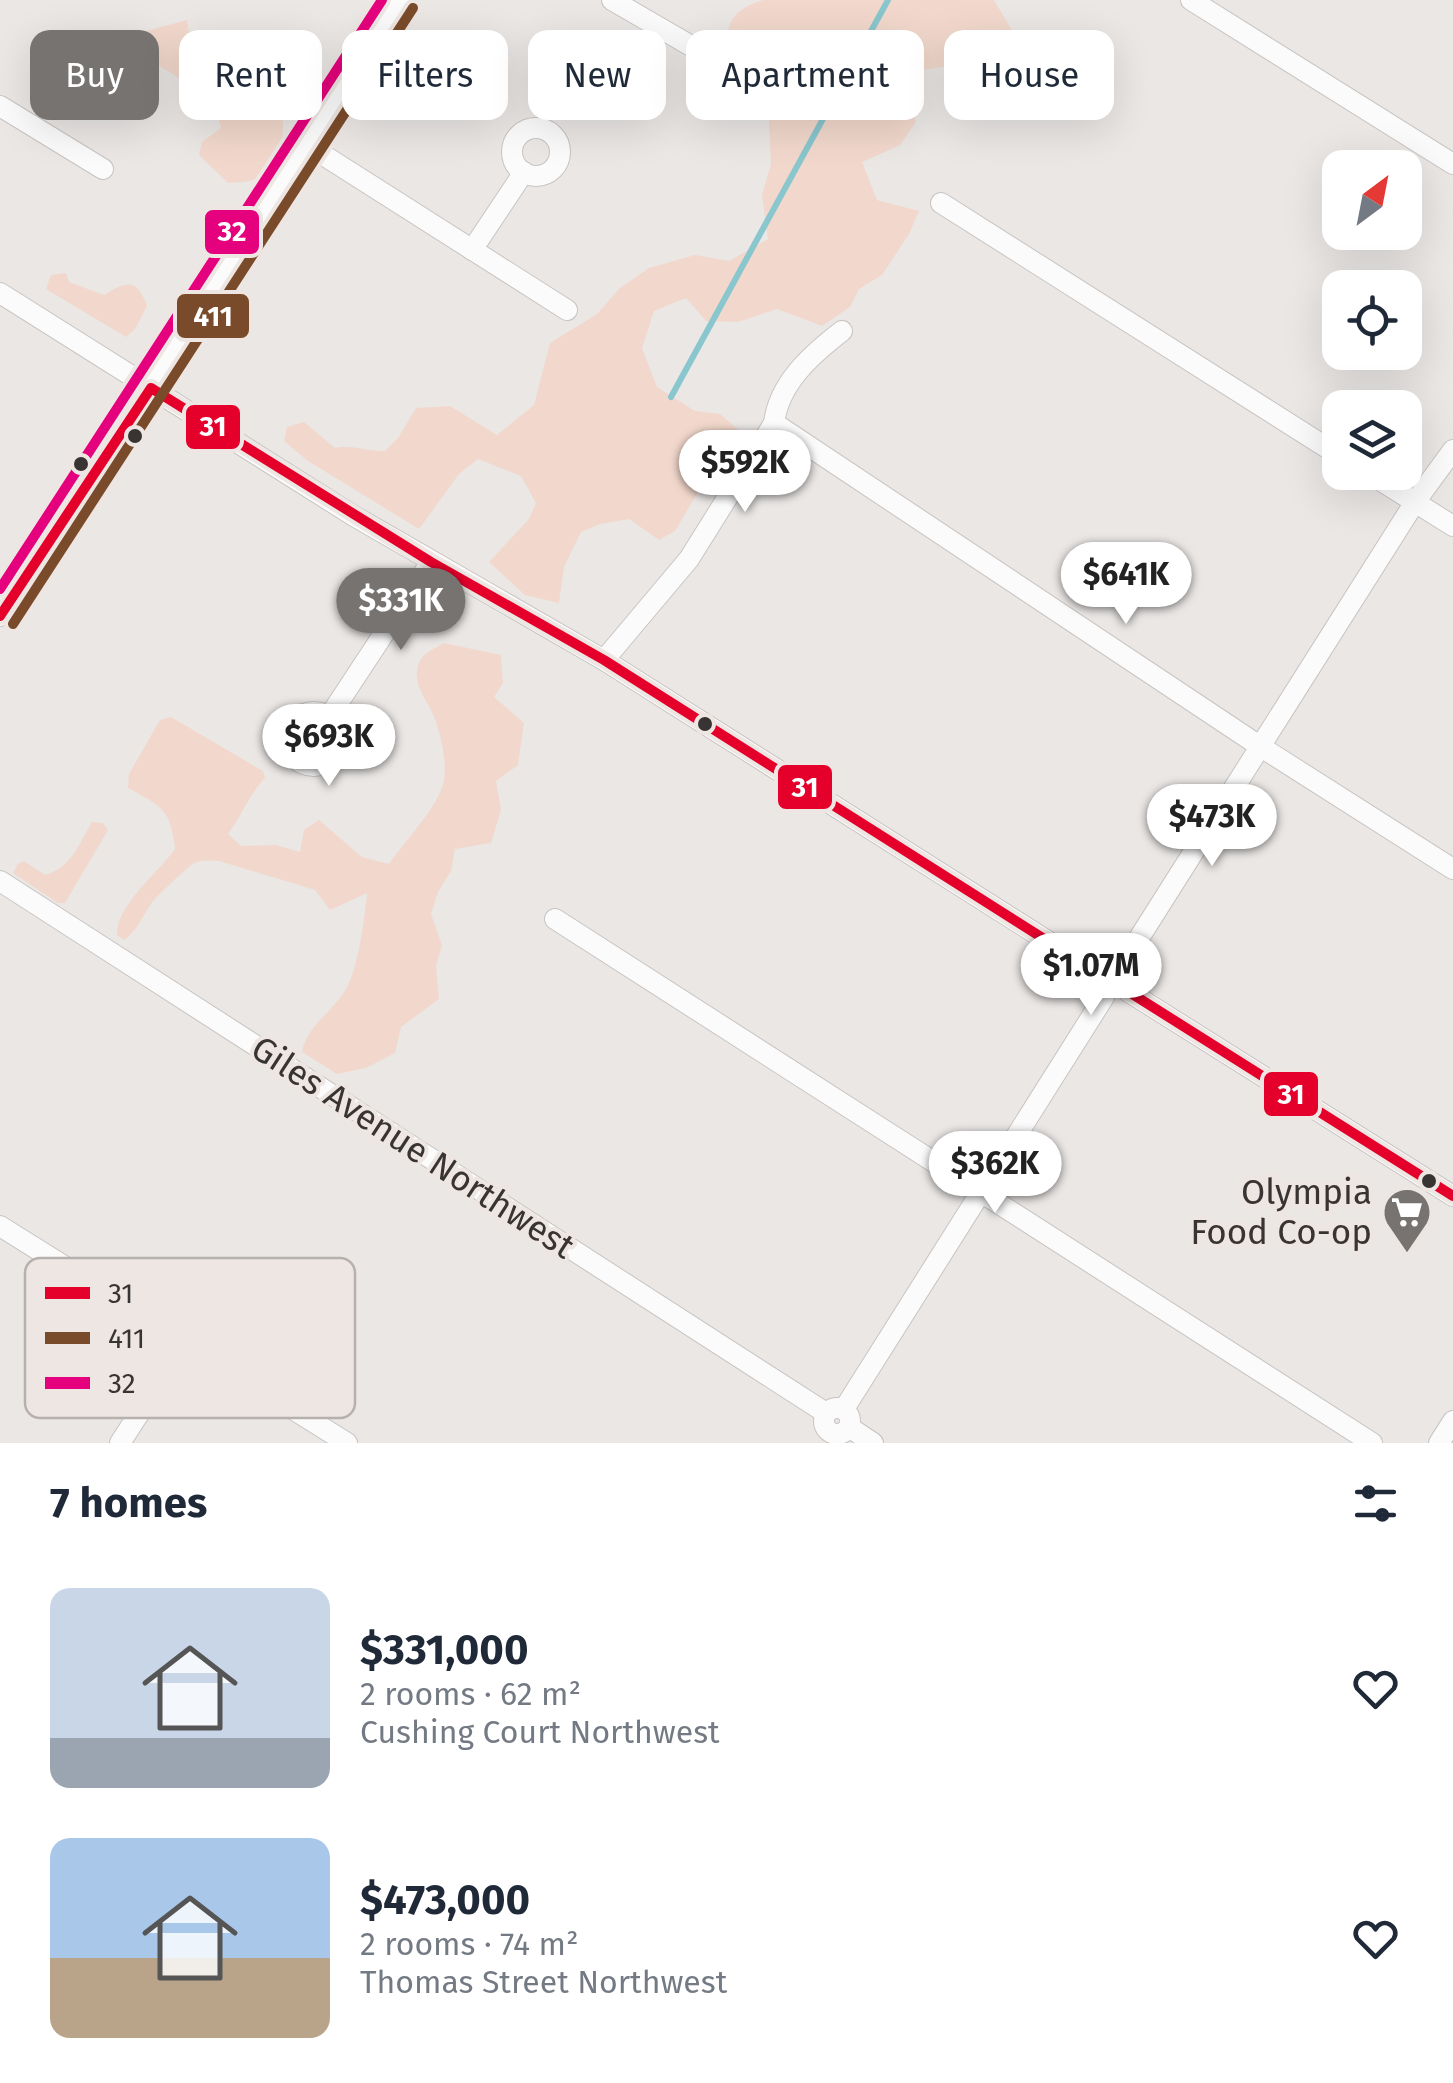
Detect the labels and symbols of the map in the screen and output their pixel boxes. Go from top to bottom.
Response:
north arrow [1322,150,1422,250]
line badge: 32 [203,208,261,256]
text: 32 [217,215,246,248]
line badge: 411 [175,292,251,340]
text: 411 [193,300,233,333]
line badge: 31 [184,403,242,451]
text: 31 [199,410,226,443]
unlabelled marker [125,426,145,446]
pin: $592K [675,430,815,515]
unlabelled marker [71,454,91,474]
pin: $641K [1056,542,1196,627]
pin: $331K [331,568,471,653]
pin: $693K [259,704,399,789]
unlabelled marker [695,714,715,734]
line badge: 31 [776,763,834,811]
text: 31 [791,771,818,804]
pin: $473K [1142,784,1282,869]
pin: $1.07M [1010,933,1172,1018]
street label: Giles Avenue Northwest [244,1027,583,1267]
line badge: 31 [1262,1070,1320,1118]
text: 31 [1277,1078,1304,1111]
pin: $362K [925,1131,1065,1216]
place label: Olympia Food Co-op [1190,1171,1372,1253]
unlabelled marker [1419,1171,1439,1191]
supermarket icon: Olympia Food Co-op [1381,1186,1433,1254]
legend [25,1258,355,1418]
text: 31 [108,1277,133,1310]
text: 411 [108,1322,145,1355]
text: 32 [108,1367,136,1400]

